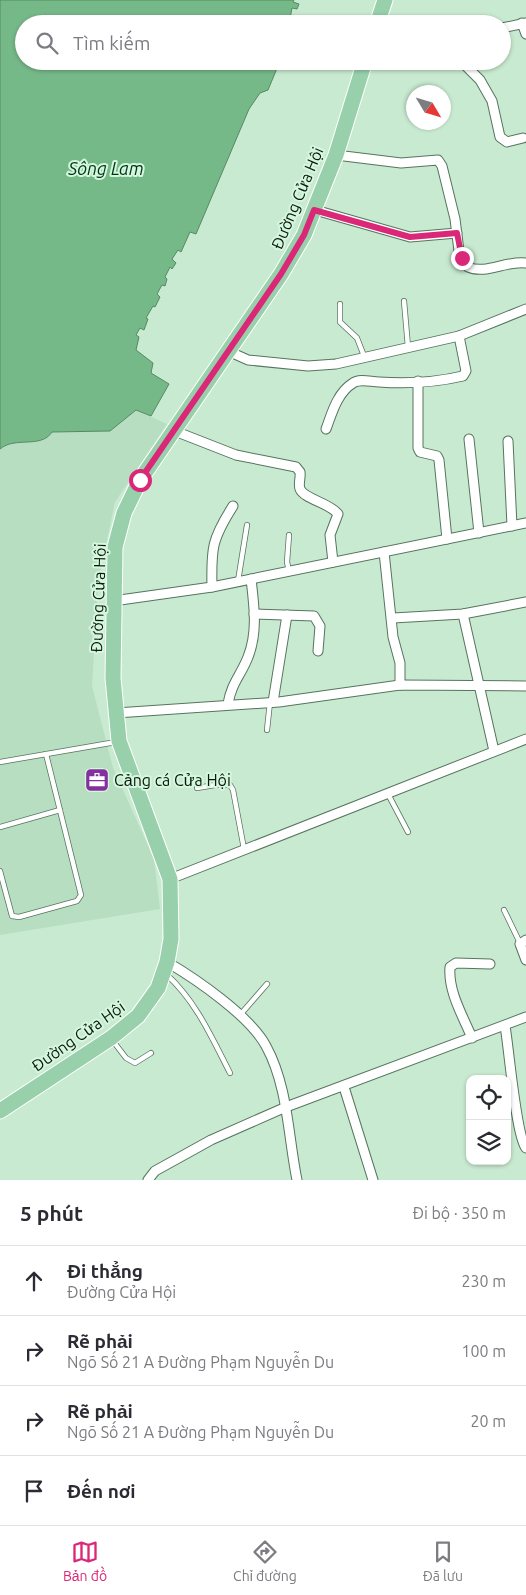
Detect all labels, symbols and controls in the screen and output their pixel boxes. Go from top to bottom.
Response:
search box [15,15,511,70]
icon: search [33,29,61,57]
text: Tìm kiếm [73,32,150,54]
north arrow [406,85,451,130]
street label: Đường Cửa Hội [267,144,327,252]
water label: Sông Lam [67,158,144,178]
route end [451,247,474,270]
route start [129,469,152,492]
street label: Đường Cửa Hội [87,543,109,653]
office icon: Cảng cá Cửa Hội [84,767,110,793]
place label: Cảng cá Cửa Hội [114,771,231,789]
street label: Đường Cửa Hội [28,997,128,1075]
map controls [466,1075,511,1165]
button: locate [466,1075,511,1120]
button: layers [466,1120,511,1165]
text: 5 phút [20,1201,83,1225]
text: Đi bộ · 350 m [412,1204,506,1222]
text: Đi thẳng [67,1260,143,1282]
icon: ahead [20,1267,48,1295]
text: 230 m [461,1272,506,1290]
text: Đường Cửa Hội [67,1283,176,1301]
text: Rẽ phải [67,1330,133,1352]
icon: right [20,1337,48,1365]
text: 100 m [461,1342,506,1360]
text: Ngõ Số 21 A Đường Phạm Nguyễn Du [67,1353,334,1371]
text: Rẽ phải [67,1400,133,1422]
icon: right [20,1407,48,1435]
text: 20 m [470,1412,506,1430]
text: Ngõ Số 21 A Đường Phạm Nguyễn Du [67,1423,334,1441]
icon: arrive [20,1477,48,1505]
text: Đến nơi [67,1480,136,1502]
tab: Bản đồ [63,1538,107,1584]
tab: Chỉ đường [233,1538,297,1584]
tab: Đã lưu [423,1538,463,1584]

